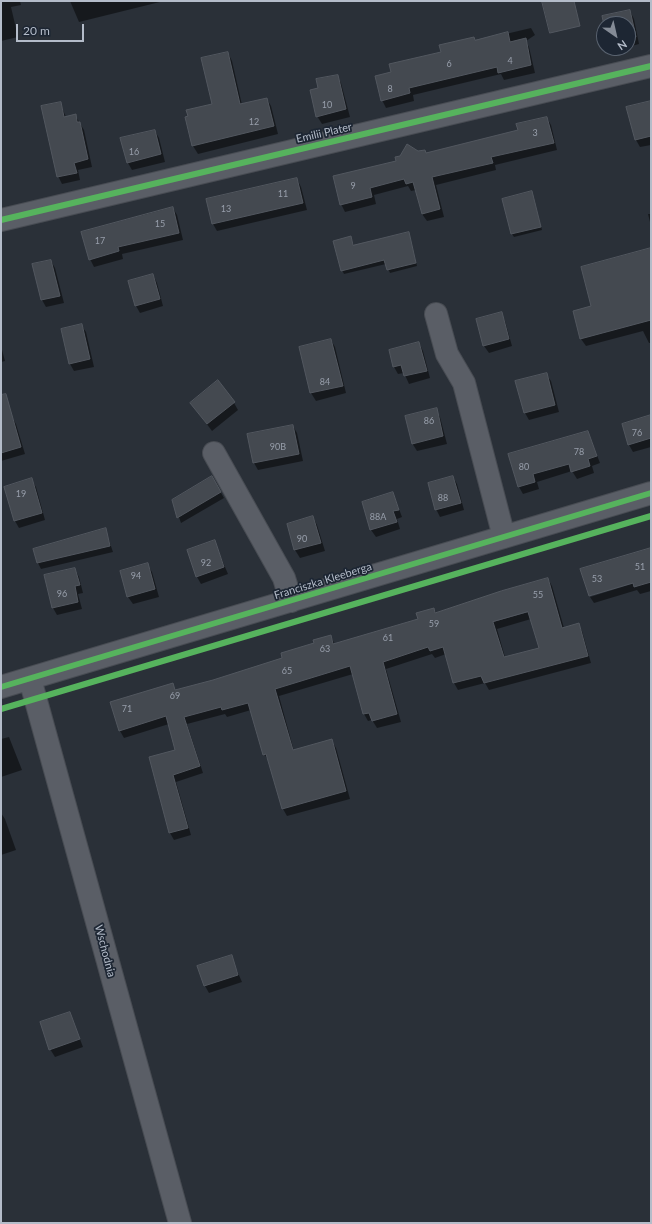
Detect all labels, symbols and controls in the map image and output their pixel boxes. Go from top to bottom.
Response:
scale bar [18,16,86,42]
north arrow [596,16,636,56]
text: 20 m [23,23,50,38]
text: N [615,38,630,53]
house number: 4 [507,56,513,66]
house number: 6 [446,59,452,69]
house number: 8 [387,84,393,94]
house number: 10 [322,100,332,110]
house number: 12 [249,117,259,127]
street label: Emilii Plater [295,120,353,146]
house number: 3 [532,128,538,138]
house number: 16 [129,147,139,157]
house number: 9 [350,181,356,191]
house number: 11 [278,189,288,199]
house number: 13 [221,204,231,214]
house number: 15 [155,219,165,229]
house number: 17 [95,236,105,246]
house number: 84 [320,377,330,387]
house number: 86 [424,416,434,426]
house number: 76 [632,428,642,438]
house number: 90B [270,442,286,452]
house number: 78 [574,447,584,457]
house number: 80 [519,462,529,472]
house number: 19 [16,489,26,499]
house number: 88 [438,493,448,503]
house number: 88A [370,512,386,522]
house number: 90 [297,534,307,544]
house number: 92 [201,558,211,568]
street label: Franciszka Kleeberga [273,560,373,602]
house number: 51 [635,562,645,572]
house number: 94 [131,571,141,581]
house number: 53 [592,574,602,584]
house number: 96 [57,589,67,599]
house number: 55 [533,590,543,600]
house number: 59 [429,619,439,629]
house number: 61 [383,633,393,643]
house number: 63 [320,644,330,654]
house number: 65 [282,666,292,676]
house number: 69 [170,691,180,701]
house number: 71 [122,704,132,714]
street label: Wschodnia [92,923,118,979]

